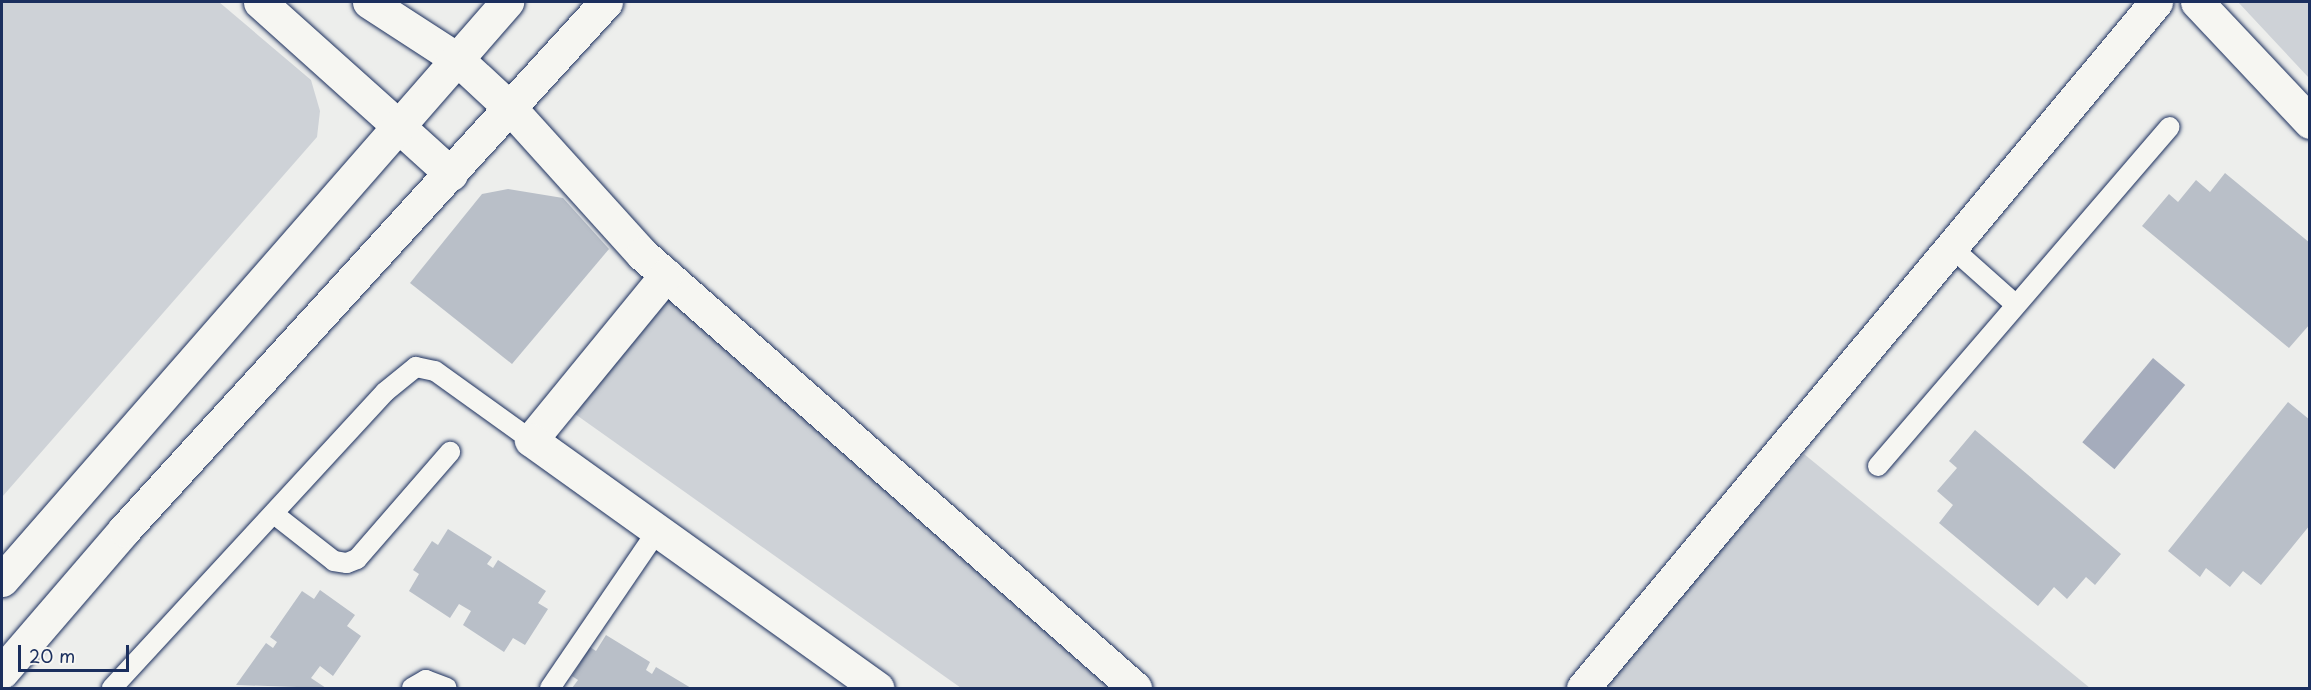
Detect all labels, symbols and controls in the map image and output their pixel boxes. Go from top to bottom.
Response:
scale bar [21,633,132,671]
text: 20 m [29,642,75,669]

